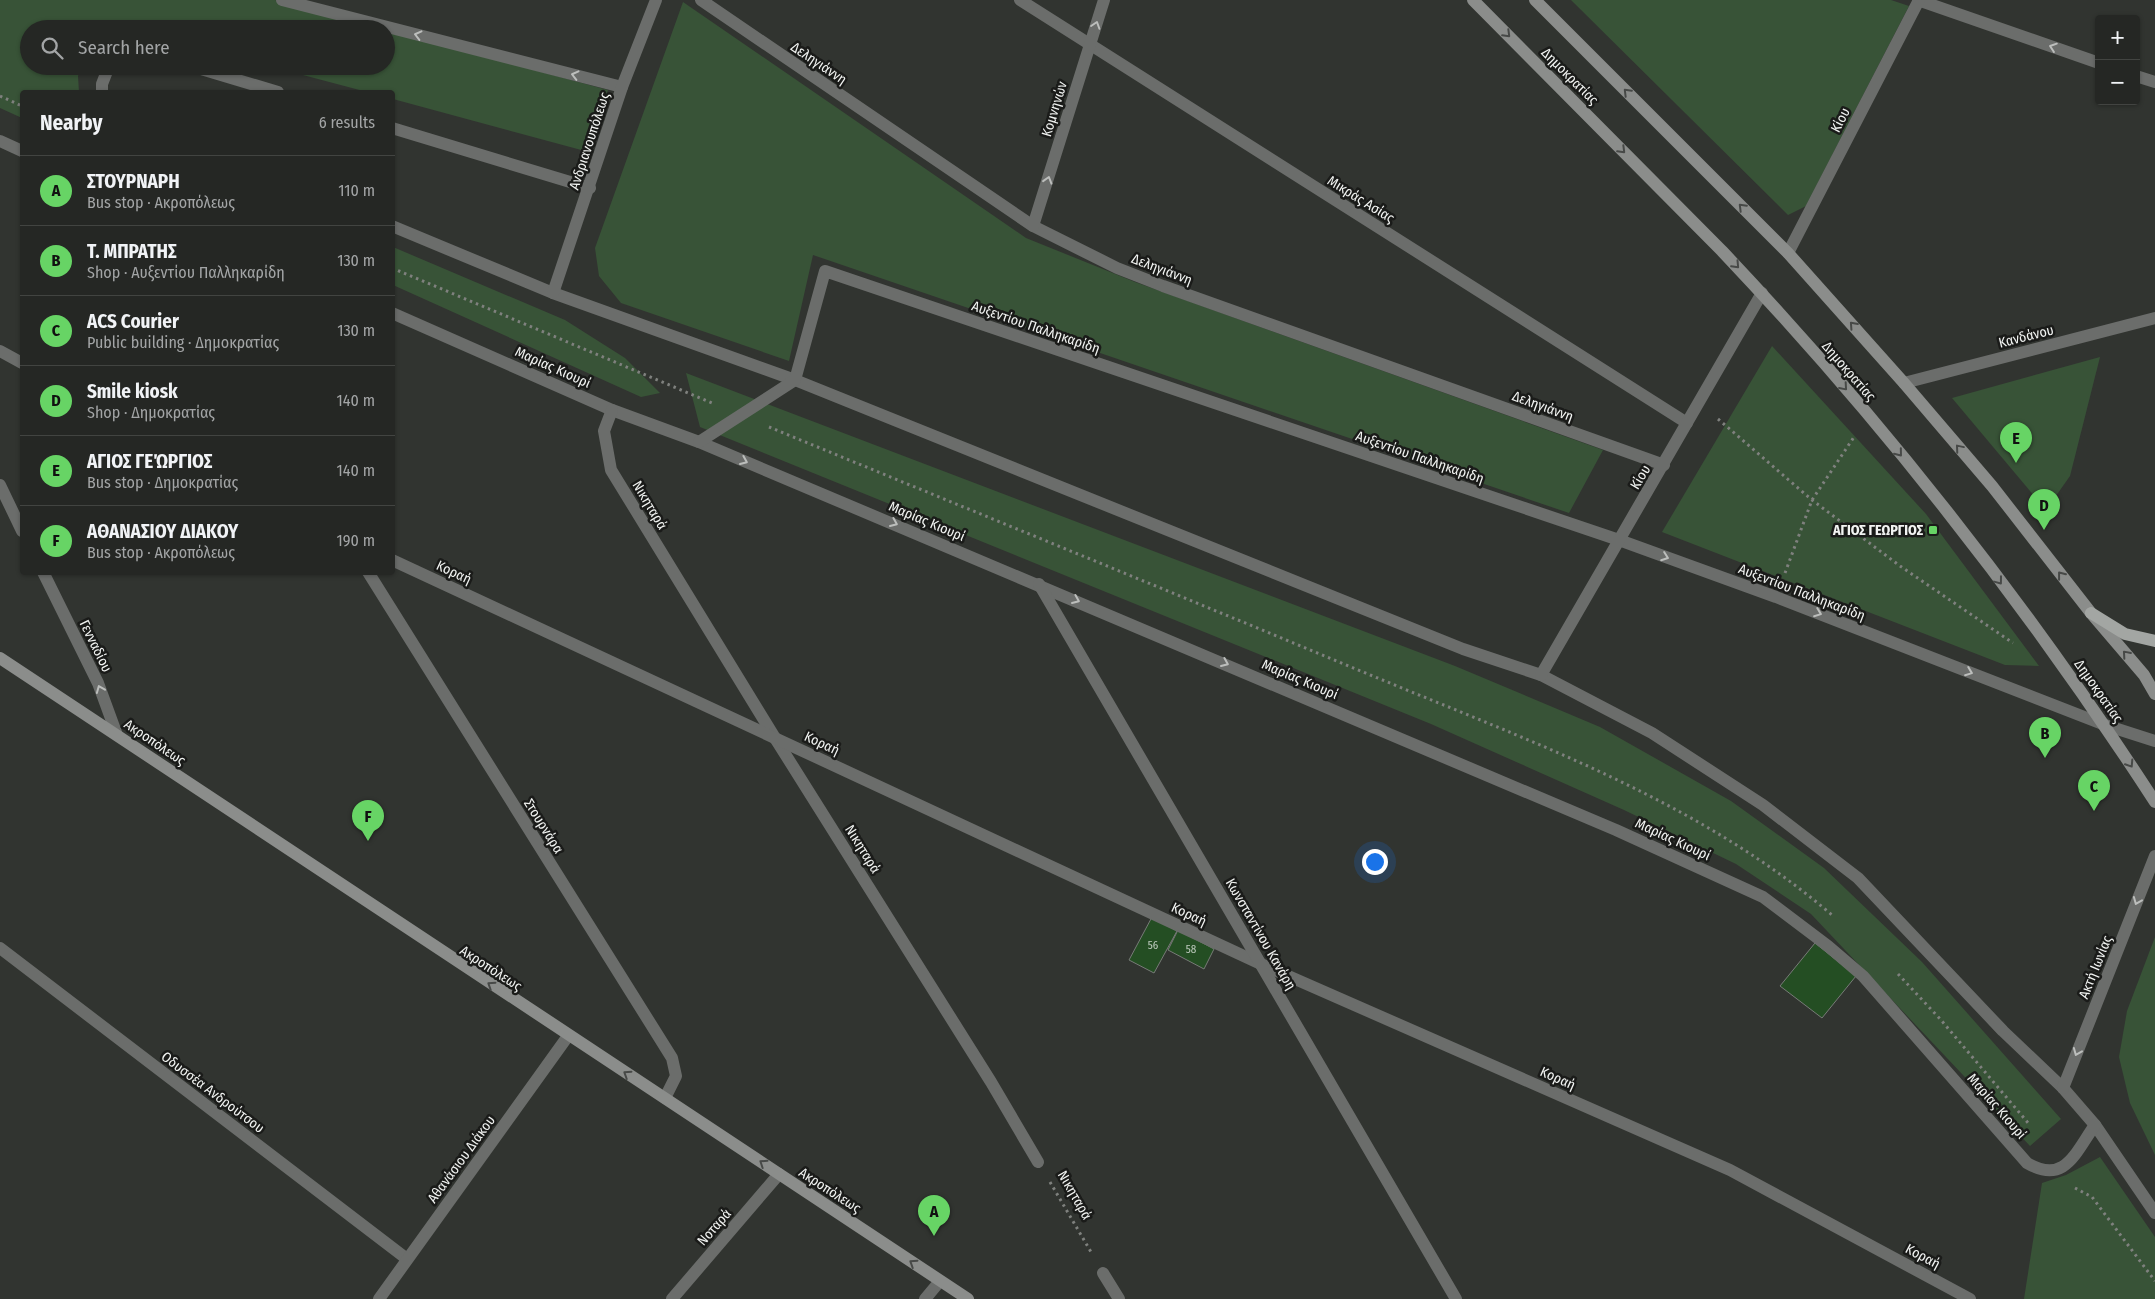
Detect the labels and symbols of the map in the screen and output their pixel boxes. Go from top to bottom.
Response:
one-way arrow [1090,21,1100,29]
one-way arrow [1502,29,1511,38]
one-way arrow [413,30,422,41]
street label: Δεληγιάννη [788,39,850,88]
one-way arrow [2049,43,2057,53]
street label: Δημοκρατίας [1538,44,1602,108]
one-way arrow [570,70,579,81]
street label: Κομνηνών [1038,79,1071,139]
one-way arrow [1623,89,1632,98]
street label: Ανδριανουπόλεως [566,90,613,192]
street label: Κίου [1827,105,1854,135]
one-way arrow [1616,144,1625,153]
street label: Μικράς Ασίας [1324,172,1397,227]
one-way arrow [1042,176,1052,184]
one-way arrow [1738,204,1747,213]
street label: Δεληγιάννη [1129,250,1195,289]
one-way arrow [1730,260,1739,269]
street label: Αυξεντίου Παλληκαρίδη [970,298,1102,357]
street label: Κανδάνου [1997,321,2055,352]
one-way arrow [1850,322,1859,331]
street label: Δημοκρατίας [1818,338,1879,405]
street label: Μαρίας Κιουρί [512,343,593,392]
one-way arrow [1838,382,1847,391]
street label: Δεληγιάννη [1510,388,1576,425]
pin: E [2000,422,2032,463]
street label: Αυξεντίου Παλληκαρίδη [1354,428,1486,487]
one-way arrow [1956,444,1965,453]
one-way arrow [1894,448,1903,457]
one-way arrow [739,454,748,465]
street label: Κίου [1627,462,1654,493]
street label: Νικηταρά [628,478,671,533]
pin: D [2028,489,2060,530]
street label: Μαρίας Κιουρί [886,498,967,545]
one-way arrow [889,517,898,528]
place label: ΑΓΙΟΣ ΓΕΩΡΓΙΟΣ [1832,522,1924,539]
marker: ΑΓΙΟΣ ΓΕΩΡΓΙΟΣ [1927,524,1939,536]
one-way arrow [1660,551,1669,561]
street label: Κοραή [433,557,474,588]
street label: Αυξεντίου Παλληκαρίδη [1736,560,1868,624]
one-way arrow [2058,572,2066,581]
one-way arrow [1994,575,2002,584]
one-way arrow [1071,593,1080,604]
one-way arrow [1813,607,1821,617]
street label: Γενναδίου [76,617,115,675]
one-way arrow [2123,651,2132,660]
street label: Μαρίας Κιουρί [1259,656,1340,703]
street label: Δημοκρατίας [2071,656,2127,726]
one-way arrow [1220,657,1229,668]
one-way arrow [1964,666,1973,676]
one-way arrow [95,685,106,694]
street label: Ακροπόλεως [121,716,189,769]
pin: B [2029,717,2061,758]
street label: Κοραή [801,728,842,759]
one-way arrow [2124,758,2133,767]
pin: C [2078,770,2110,811]
street label: Στουρνάρα [520,796,567,857]
pin: F [352,800,384,841]
street label: Μαρίας Κιουρί [1632,815,1713,864]
street label: Νικηταρά [841,822,884,877]
your location [1362,849,1388,875]
street label: Κωνσταντίνου Κανάρη [1222,876,1299,993]
one-way arrow [2133,896,2143,905]
street label: Κοραή [1168,899,1209,930]
street label: Ακτή Ιωνίας [2075,933,2116,1001]
house number: 56 [1148,939,1159,952]
street label: Ακροπόλεως [457,942,525,995]
house number: 58 [1186,943,1197,956]
one-way arrow [487,982,496,991]
street label: Οδυσσέα Ανδρούτσου [158,1048,268,1137]
one-way arrow [2073,1048,2083,1056]
street label: Κοραή [1537,1063,1578,1094]
street label: Μαρίας Κιουρί [1964,1070,2030,1143]
one-way arrow [623,1071,633,1080]
street label: Αθανάσιου Διάκου [424,1112,499,1206]
one-way arrow [759,1160,768,1169]
street label: Ακροπόλεως [796,1164,864,1217]
street label: Νικηταρά [1054,1168,1095,1223]
pin: A [918,1195,950,1236]
street label: Νοταρά [694,1205,735,1249]
street label: Κοραή [1902,1240,1943,1273]
one-way arrow [909,1259,918,1269]

